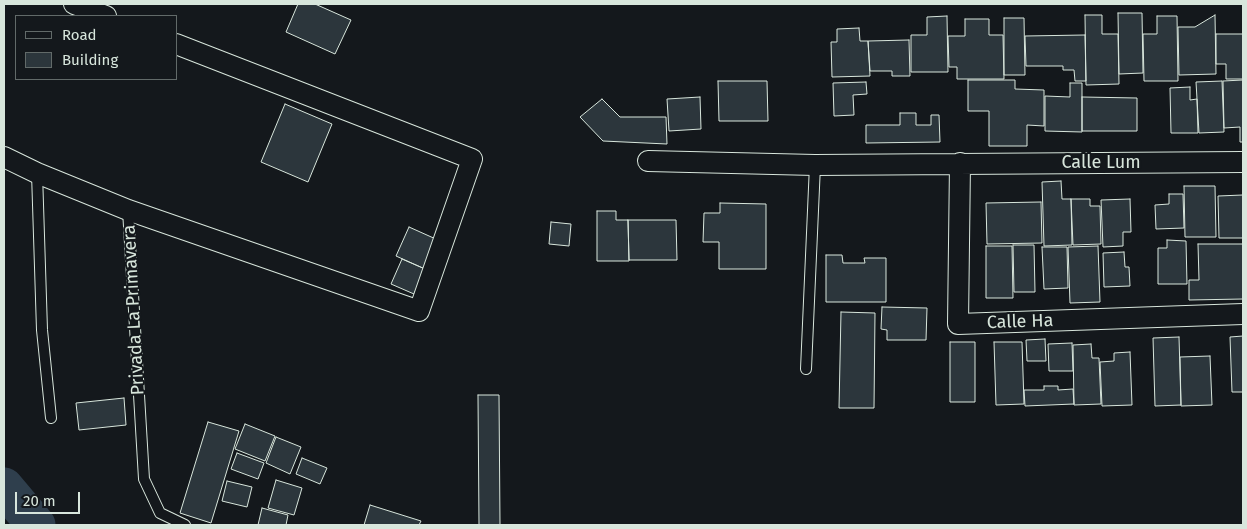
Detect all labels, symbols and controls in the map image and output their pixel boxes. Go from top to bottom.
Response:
legend [15,15,178,80]
text: Road [62,26,97,44]
text: Building [62,51,118,69]
street label: Calle Lum [1061,152,1141,174]
street label: Privada La Primavera [119,224,149,396]
street label: Calle Ha [986,310,1054,334]
scale bar [18,482,82,514]
text: 20 m [23,492,56,510]

